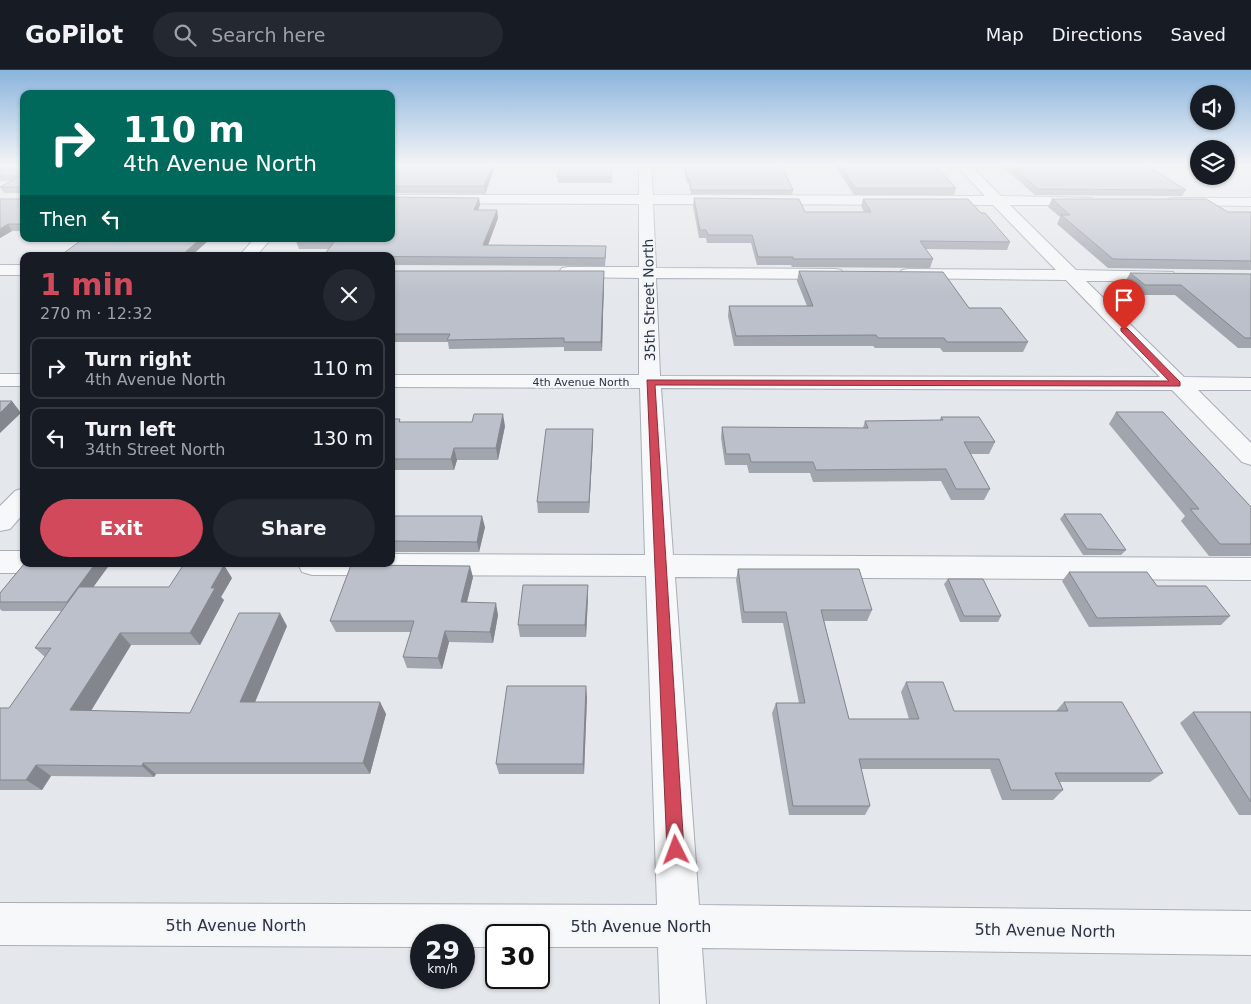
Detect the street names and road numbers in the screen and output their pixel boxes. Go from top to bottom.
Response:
street label: 35th Street North [640,238,658,362]
street label: 4th Avenue North [533,376,629,389]
street label: 5th Avenue North [166,916,306,935]
street label: 5th Avenue North [571,917,711,936]
street label: 5th Avenue North [974,920,1116,941]

